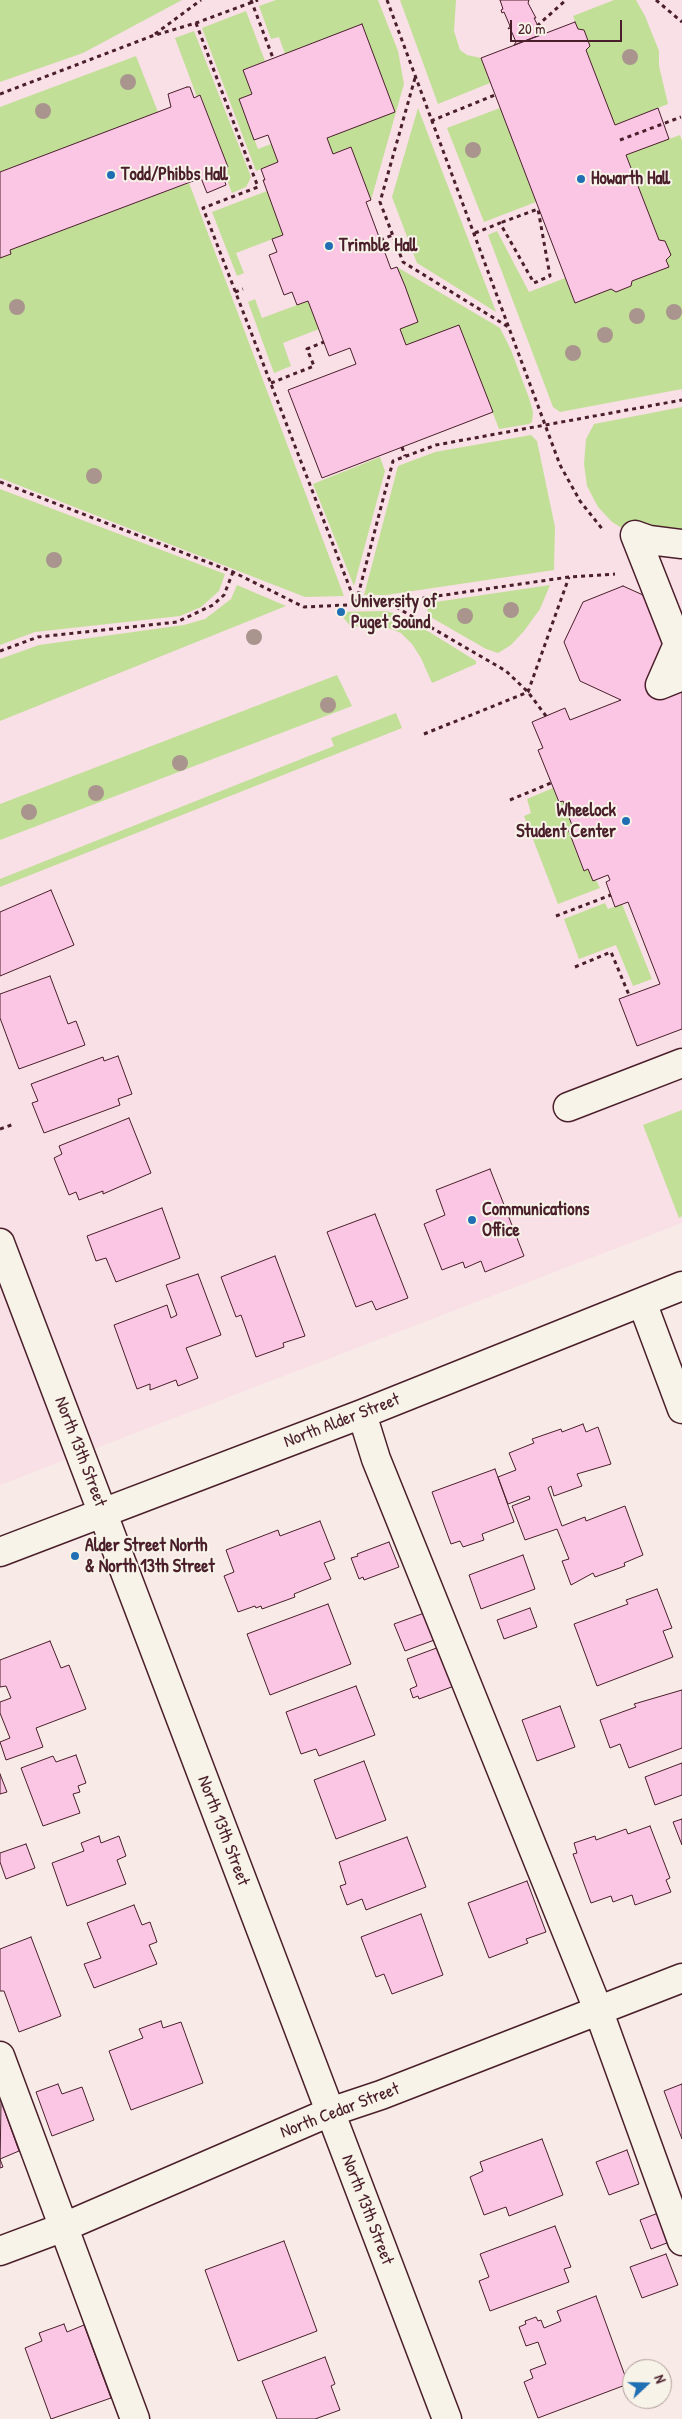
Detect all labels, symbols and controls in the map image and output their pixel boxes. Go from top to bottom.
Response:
scale bar [512,10,624,42]
text: 20 m [518,18,545,39]
place label: Todd/Phibbs Hall [121,164,228,186]
place label: Howarth Hall [591,168,670,190]
marker: Todd/Phibbs Hall [105,169,117,181]
marker: Howarth Hall [575,173,587,185]
place label: Trimble Hall [339,235,417,257]
marker: Trimble Hall [323,240,335,252]
place label: University of Puget Sound [351,591,437,634]
marker: University of Puget Sound [335,606,347,618]
place label: Wheelock Student Center [516,800,616,842]
marker: Wheelock Student Center [620,815,632,827]
place label: Communications Office [482,1199,590,1242]
marker: Communications Office [466,1214,478,1226]
street label: North Alder Street [281,1389,403,1453]
street label: North 13th Street [49,1394,111,1510]
place label: Alder Street North & North 13th Street [85,1535,215,1578]
marker: Alder Street North & North 13th Street [69,1550,81,1562]
street label: North 13th Street [192,1773,254,1889]
street label: North Cedar Street [277,2078,403,2144]
street label: North 13th Street [336,2152,398,2268]
north arrow [622,2359,672,2409]
text: N [650,2372,671,2386]

